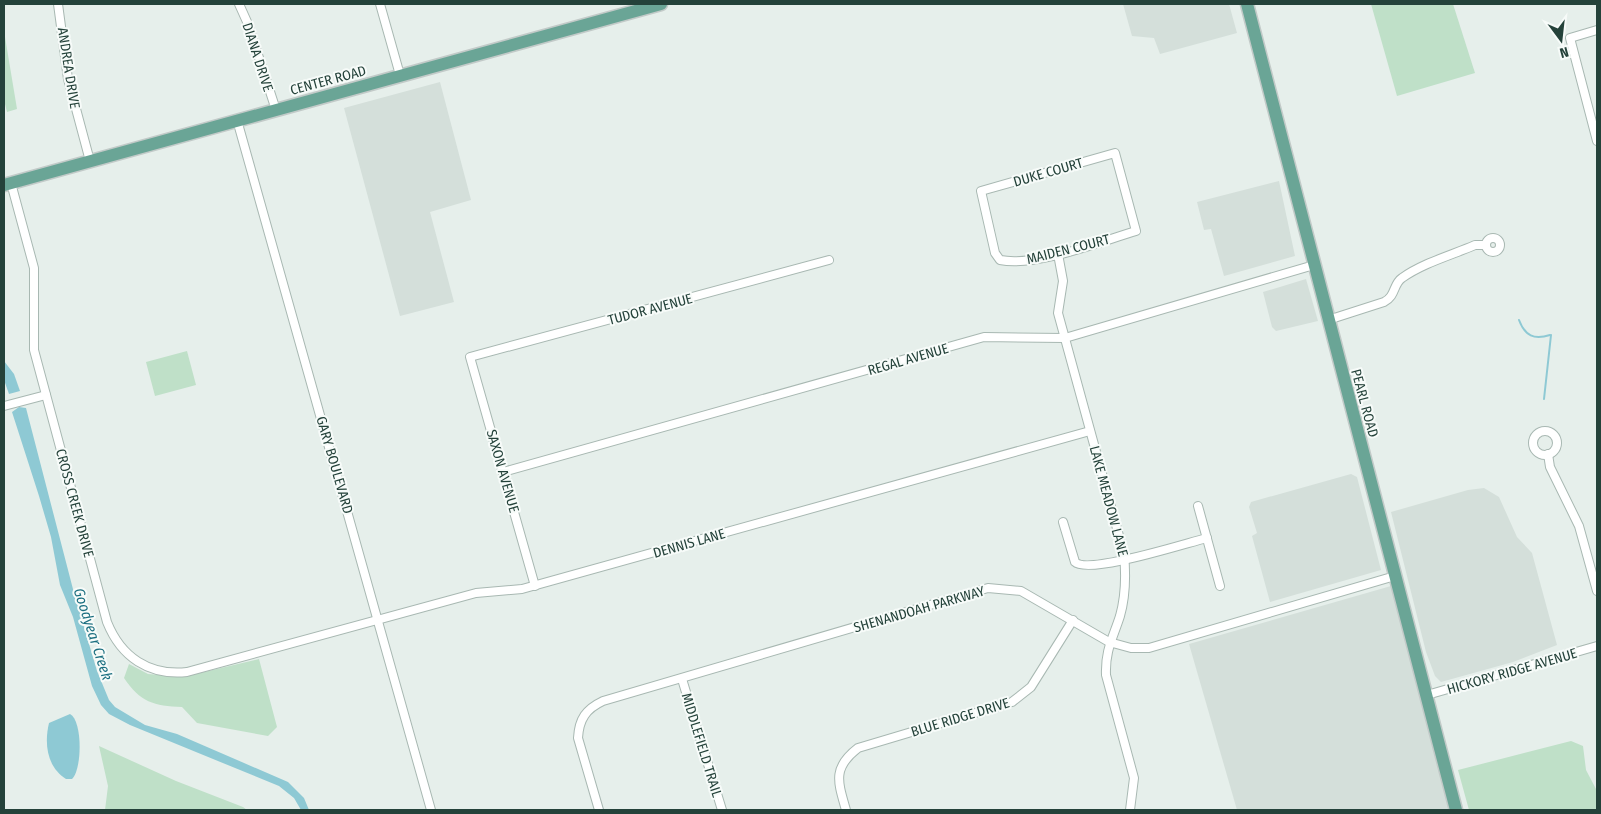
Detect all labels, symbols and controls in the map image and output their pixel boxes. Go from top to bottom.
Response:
north arrow [1536,15,1586,65]
street label: DIANA DRIVE [238,21,277,94]
street label: ANDREA DRIVE [54,26,83,110]
text: N [1558,43,1570,61]
street label: CENTER ROAD [288,62,368,99]
street label: DUKE COURT [1012,154,1085,190]
street label: MAIDEN COURT [1025,231,1112,268]
street label: TUDOR AVENUE [606,290,695,329]
street label: REGAL AVENUE [866,340,951,379]
street label: PEARL ROAD [1347,367,1382,439]
street label: GARY BOULEVARD [313,415,357,516]
street label: SAXON AVENUE [483,428,523,515]
street label: LAKE MEADOW LANE [1086,444,1132,559]
street label: CROSS CREEK DRIVE [52,447,97,560]
street label: DENNIS LANE [651,525,728,562]
street label: SHENANDOAH PARKWAY [852,583,987,636]
water label: Goodyear Creek [70,586,117,683]
street label: HICKORY RIDGE AVENUE [1445,645,1579,698]
street label: MIDDLEFIELD TRAIL [678,691,725,799]
street label: BLUE RIDGE DRIVE [909,694,1012,741]

